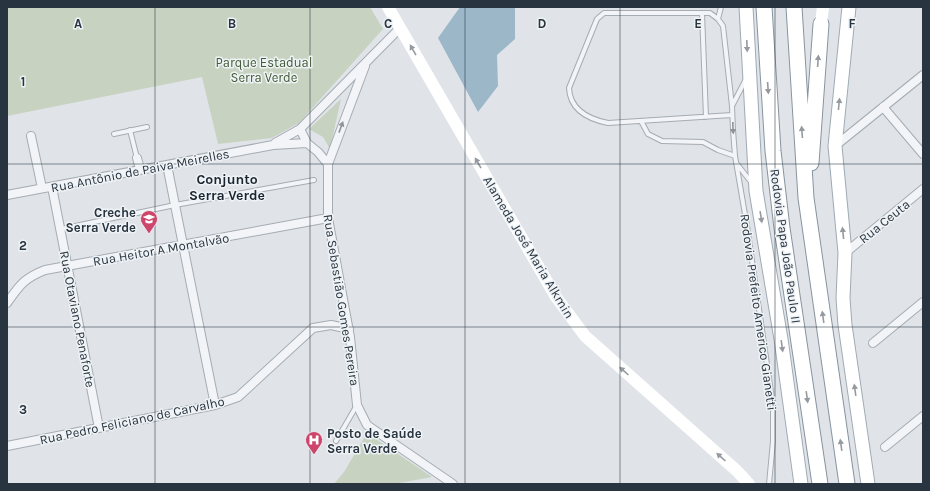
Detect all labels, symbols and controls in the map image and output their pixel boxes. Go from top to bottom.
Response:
text: A [74,16,82,31]
text: B [228,16,236,31]
text: C [384,16,392,31]
text: D [538,16,547,31]
text: E [694,16,702,31]
text: F [848,16,856,31]
one-way arrow [744,40,751,52]
one-way arrow [410,44,417,56]
park label: Parque Estadual Serra Verde [216,55,312,85]
one-way arrow [815,55,822,67]
text: 1 [21,74,25,89]
one-way arrow [765,82,772,94]
one-way arrow [836,98,843,110]
one-way arrow [338,121,344,133]
one-way arrow [730,122,736,135]
one-way arrow [798,126,805,138]
street label: Rua Antônio de Paiva Meirelles [50,146,231,195]
one-way arrow [475,157,482,168]
street label: Rodovia Papa João Paulo II [767,168,804,324]
district label: Conjunto Serra Verde [189,171,265,204]
street label: Alameda José Maria Alkmin [480,173,577,321]
street label: Rua Ceuta [856,196,913,246]
place label: Creche Serra Verde [66,205,136,235]
school or university icon: Creche Serra Verde [139,209,159,234]
one-way arrow [758,211,764,223]
street label: Rua Sebastião Gomes Pereira [321,213,362,387]
street label: Rodovia Prefeito Americo Gianetti [737,213,780,411]
one-way arrow [840,227,846,239]
street label: Rua Heitor A Montalvão [92,230,230,269]
text: 2 [19,238,27,253]
street label: Rua Otaviano Penaforte [57,250,98,389]
one-way arrow [820,311,826,323]
one-way arrow [779,340,785,352]
one-way arrow [619,366,629,375]
one-way arrow [852,384,858,396]
one-way arrow [804,391,810,403]
street label: Rua Pedro Feliciano de Carvalho [38,394,226,447]
text: 3 [19,402,27,417]
place label: Posto de Saúde Serra Verde [327,426,422,456]
hospital icon: Posto de Saúde Serra Verde [304,430,324,455]
one-way arrow [838,439,844,451]
one-way arrow [716,452,726,461]

